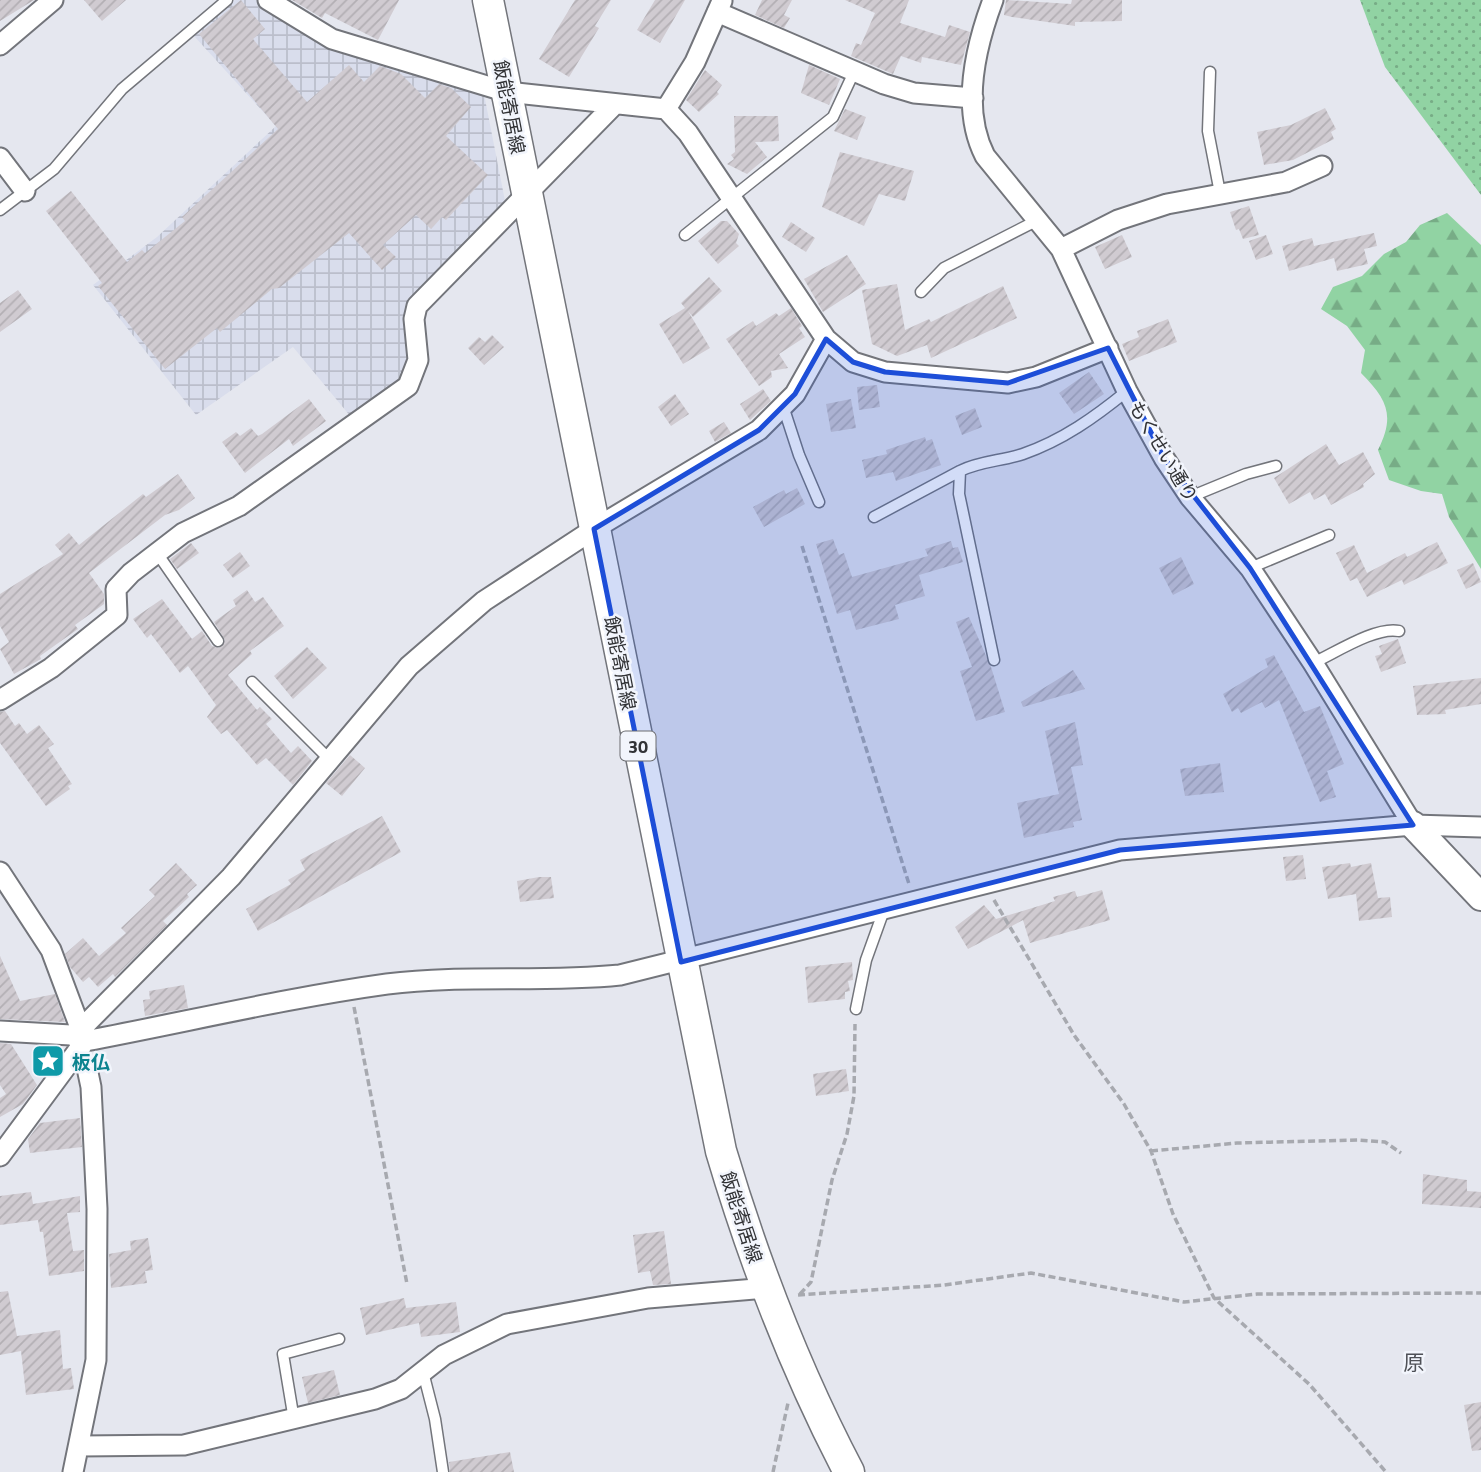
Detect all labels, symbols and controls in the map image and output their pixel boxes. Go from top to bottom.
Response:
street label: 飯能寄居線 [487,58,533,156]
street label: もくせい通り [1122,395,1206,507]
street label: 飯能寄居線 [598,614,644,712]
road number: 30 [620,732,656,760]
place icon: 板仏 [29,1042,67,1080]
place label: 板仏 [72,1047,110,1076]
street label: 飯能寄居線 [714,1167,770,1267]
district label: 原 [1404,1346,1425,1378]

